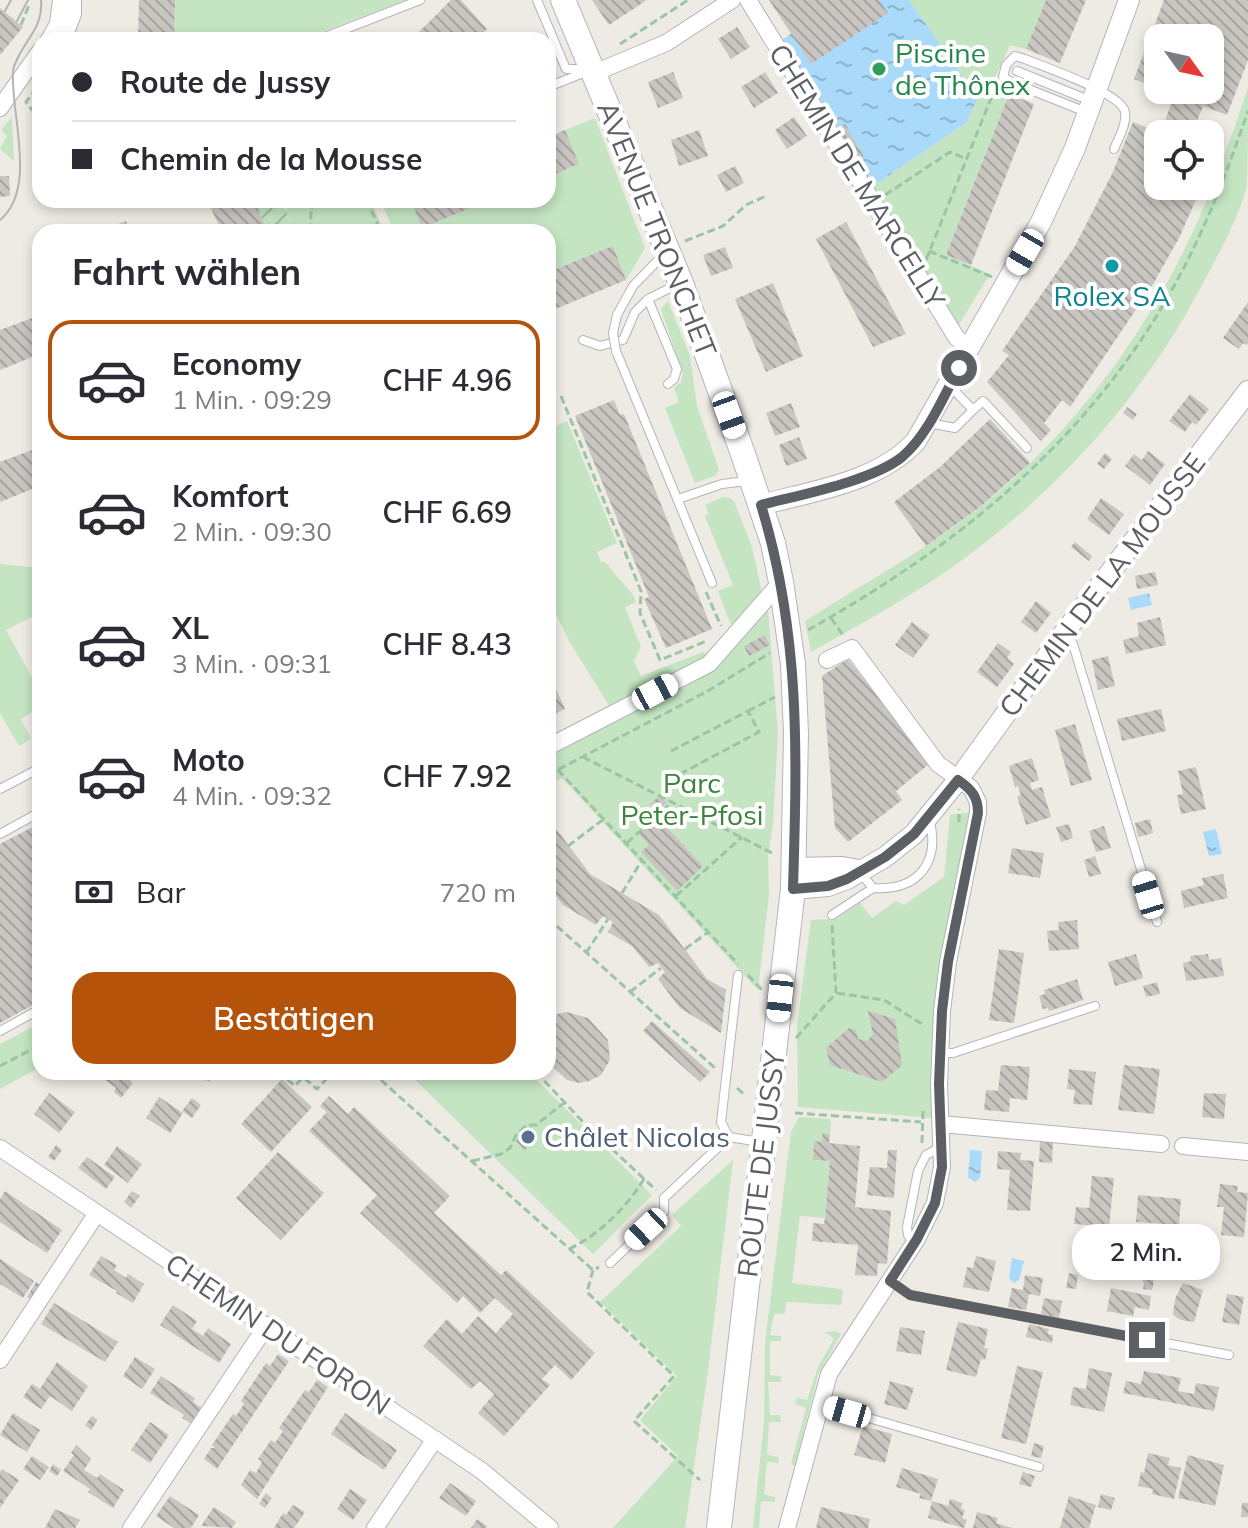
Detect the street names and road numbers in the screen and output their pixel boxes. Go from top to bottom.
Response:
street label: CHEMIN DE MARCELLY [762,37,954,315]
street label: AVENUE TRONCHET [590,96,725,362]
street label: CHEMIN DE LA MOUSSE [991,446,1212,724]
street label: ROUTE DE JUSSY [729,1048,792,1279]
street label: CHEMIN DU FORON [159,1245,397,1422]

